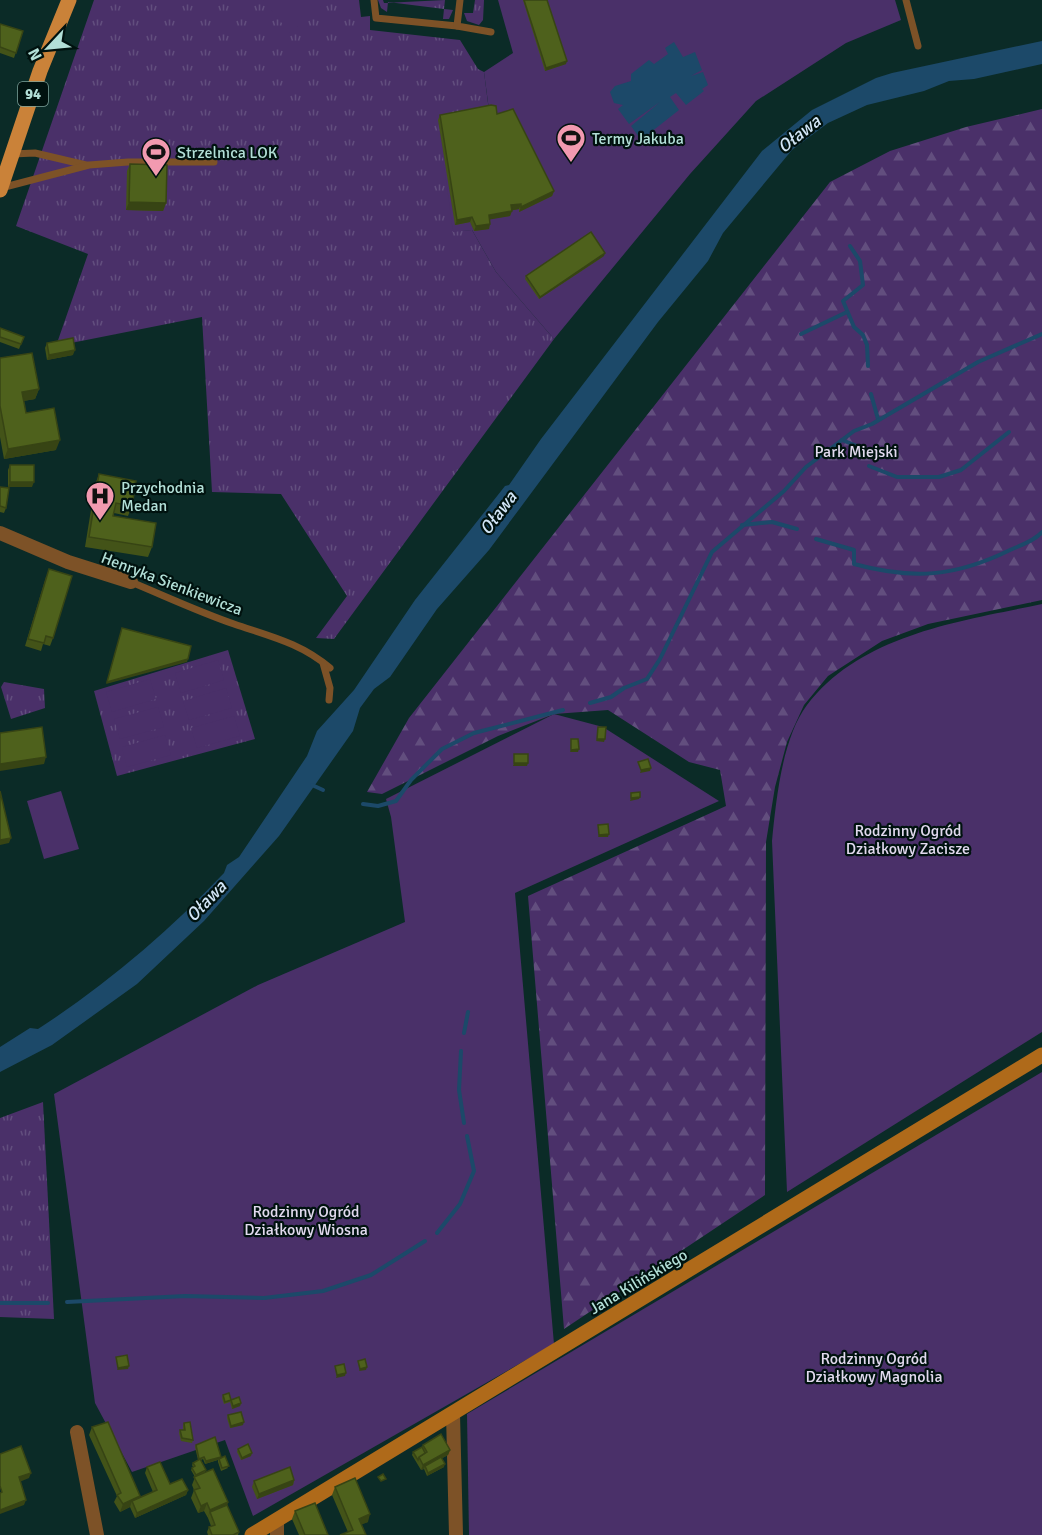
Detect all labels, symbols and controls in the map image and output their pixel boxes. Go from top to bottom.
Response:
north arrow [18,18,78,78]
text: N [24,45,47,64]
road number: 94 [18,82,48,106]
water label: Oława [773,110,826,158]
sports icon: Termy Jakuba [555,122,587,164]
place label: Termy Jakuba [592,129,684,149]
sports icon: Strzelnica LOK [140,136,172,178]
place label: Strzelnica LOK [177,143,278,163]
park label: Park Miejski [814,442,898,462]
place label: Przychodnia Medan [121,478,205,516]
hospital icon: Przychodnia Medan [84,480,116,522]
water label: Oława [475,486,522,539]
street label: Henryka Sienkiewicza [98,548,245,620]
park label: Rodzinny Ogród Działkowy Zacisze [846,821,970,859]
water label: Oława [181,875,231,926]
park label: Rodzinny Ogród Działkowy Wiosna [244,1202,368,1240]
street label: Jana Kilińskiego [586,1245,691,1319]
park label: Rodzinny Ogród Działkowy Magnolia [805,1349,943,1387]

